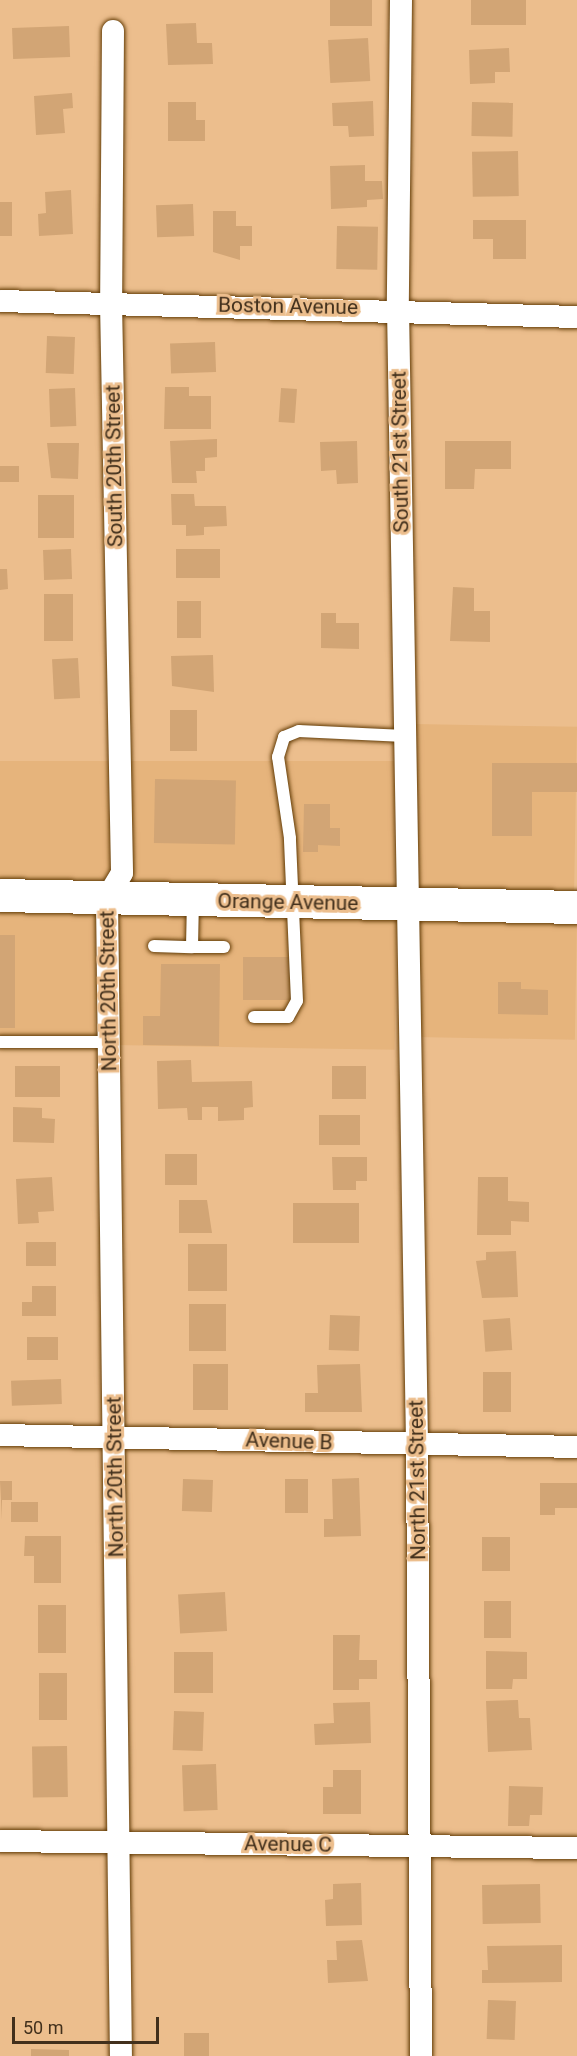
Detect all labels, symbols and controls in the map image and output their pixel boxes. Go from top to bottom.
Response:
street label: Boston Avenue [218,292,358,320]
street label: South 21st Street [386,371,414,533]
street label: South 20th Street [100,385,128,547]
street label: Orange Avenue [217,888,359,916]
street label: North 20th Street [94,910,122,1072]
street label: North 20th Street [101,1396,129,1558]
street label: North 21st Street [403,1400,431,1560]
street label: Avenue B [245,1427,333,1455]
street label: Avenue C [244,1831,332,1857]
scale bar [15,2005,162,2043]
text: 50 m [23,2017,63,2038]

